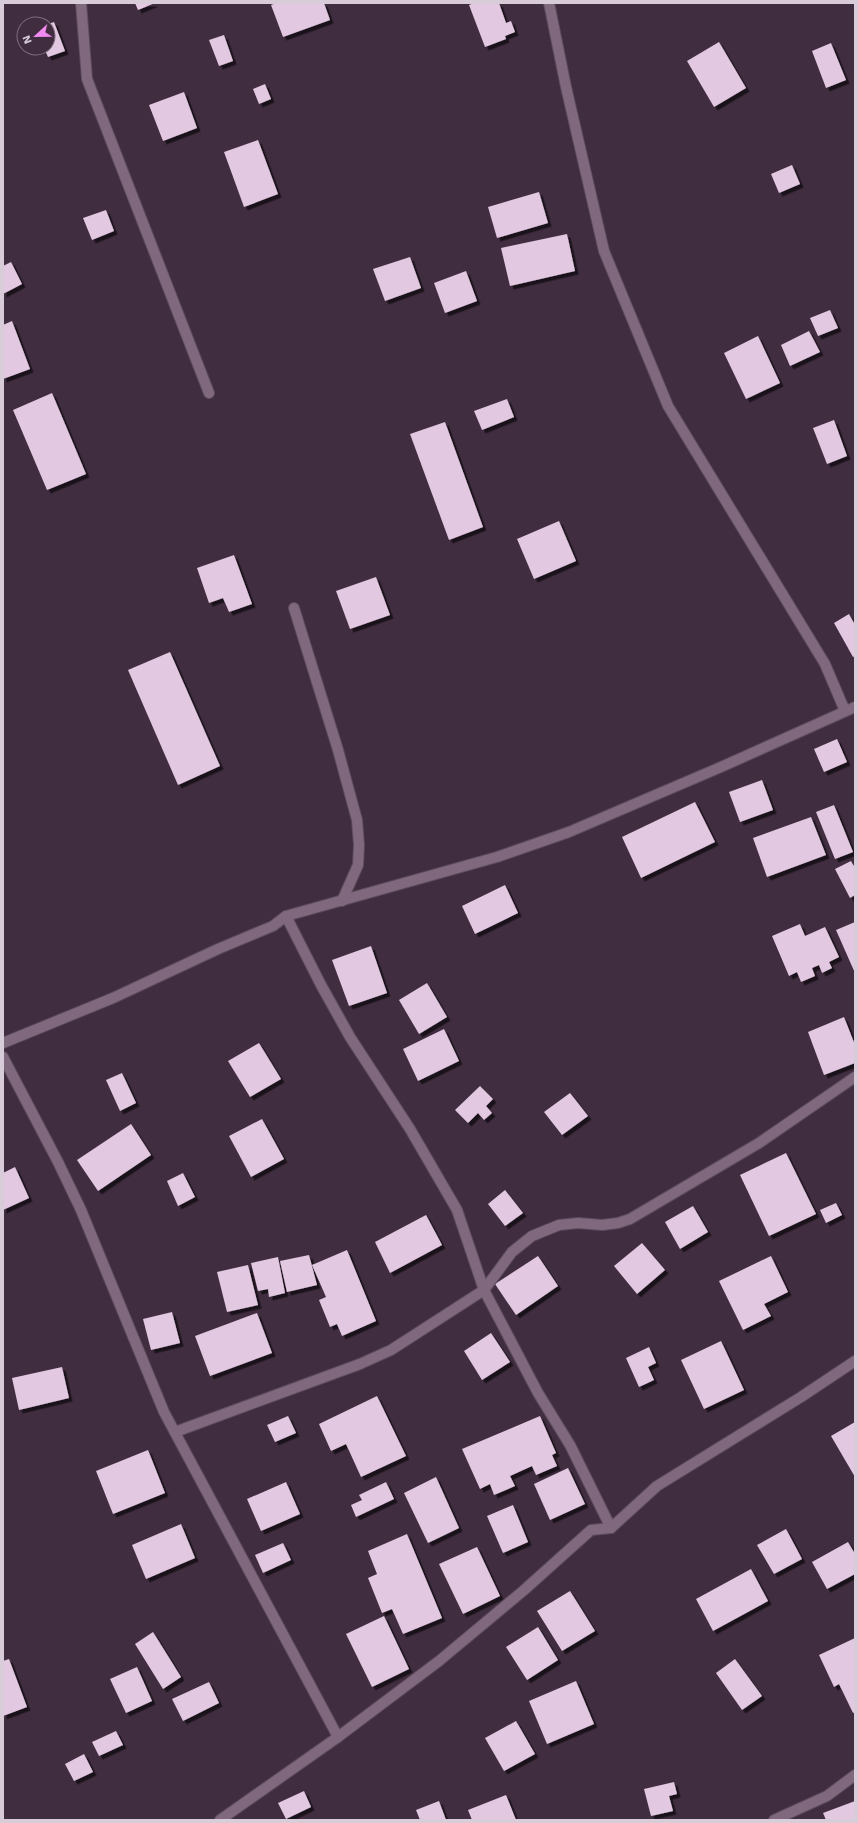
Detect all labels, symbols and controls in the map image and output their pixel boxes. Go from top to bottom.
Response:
north arrow [16,16,56,56]
text: N [20,33,35,46]

